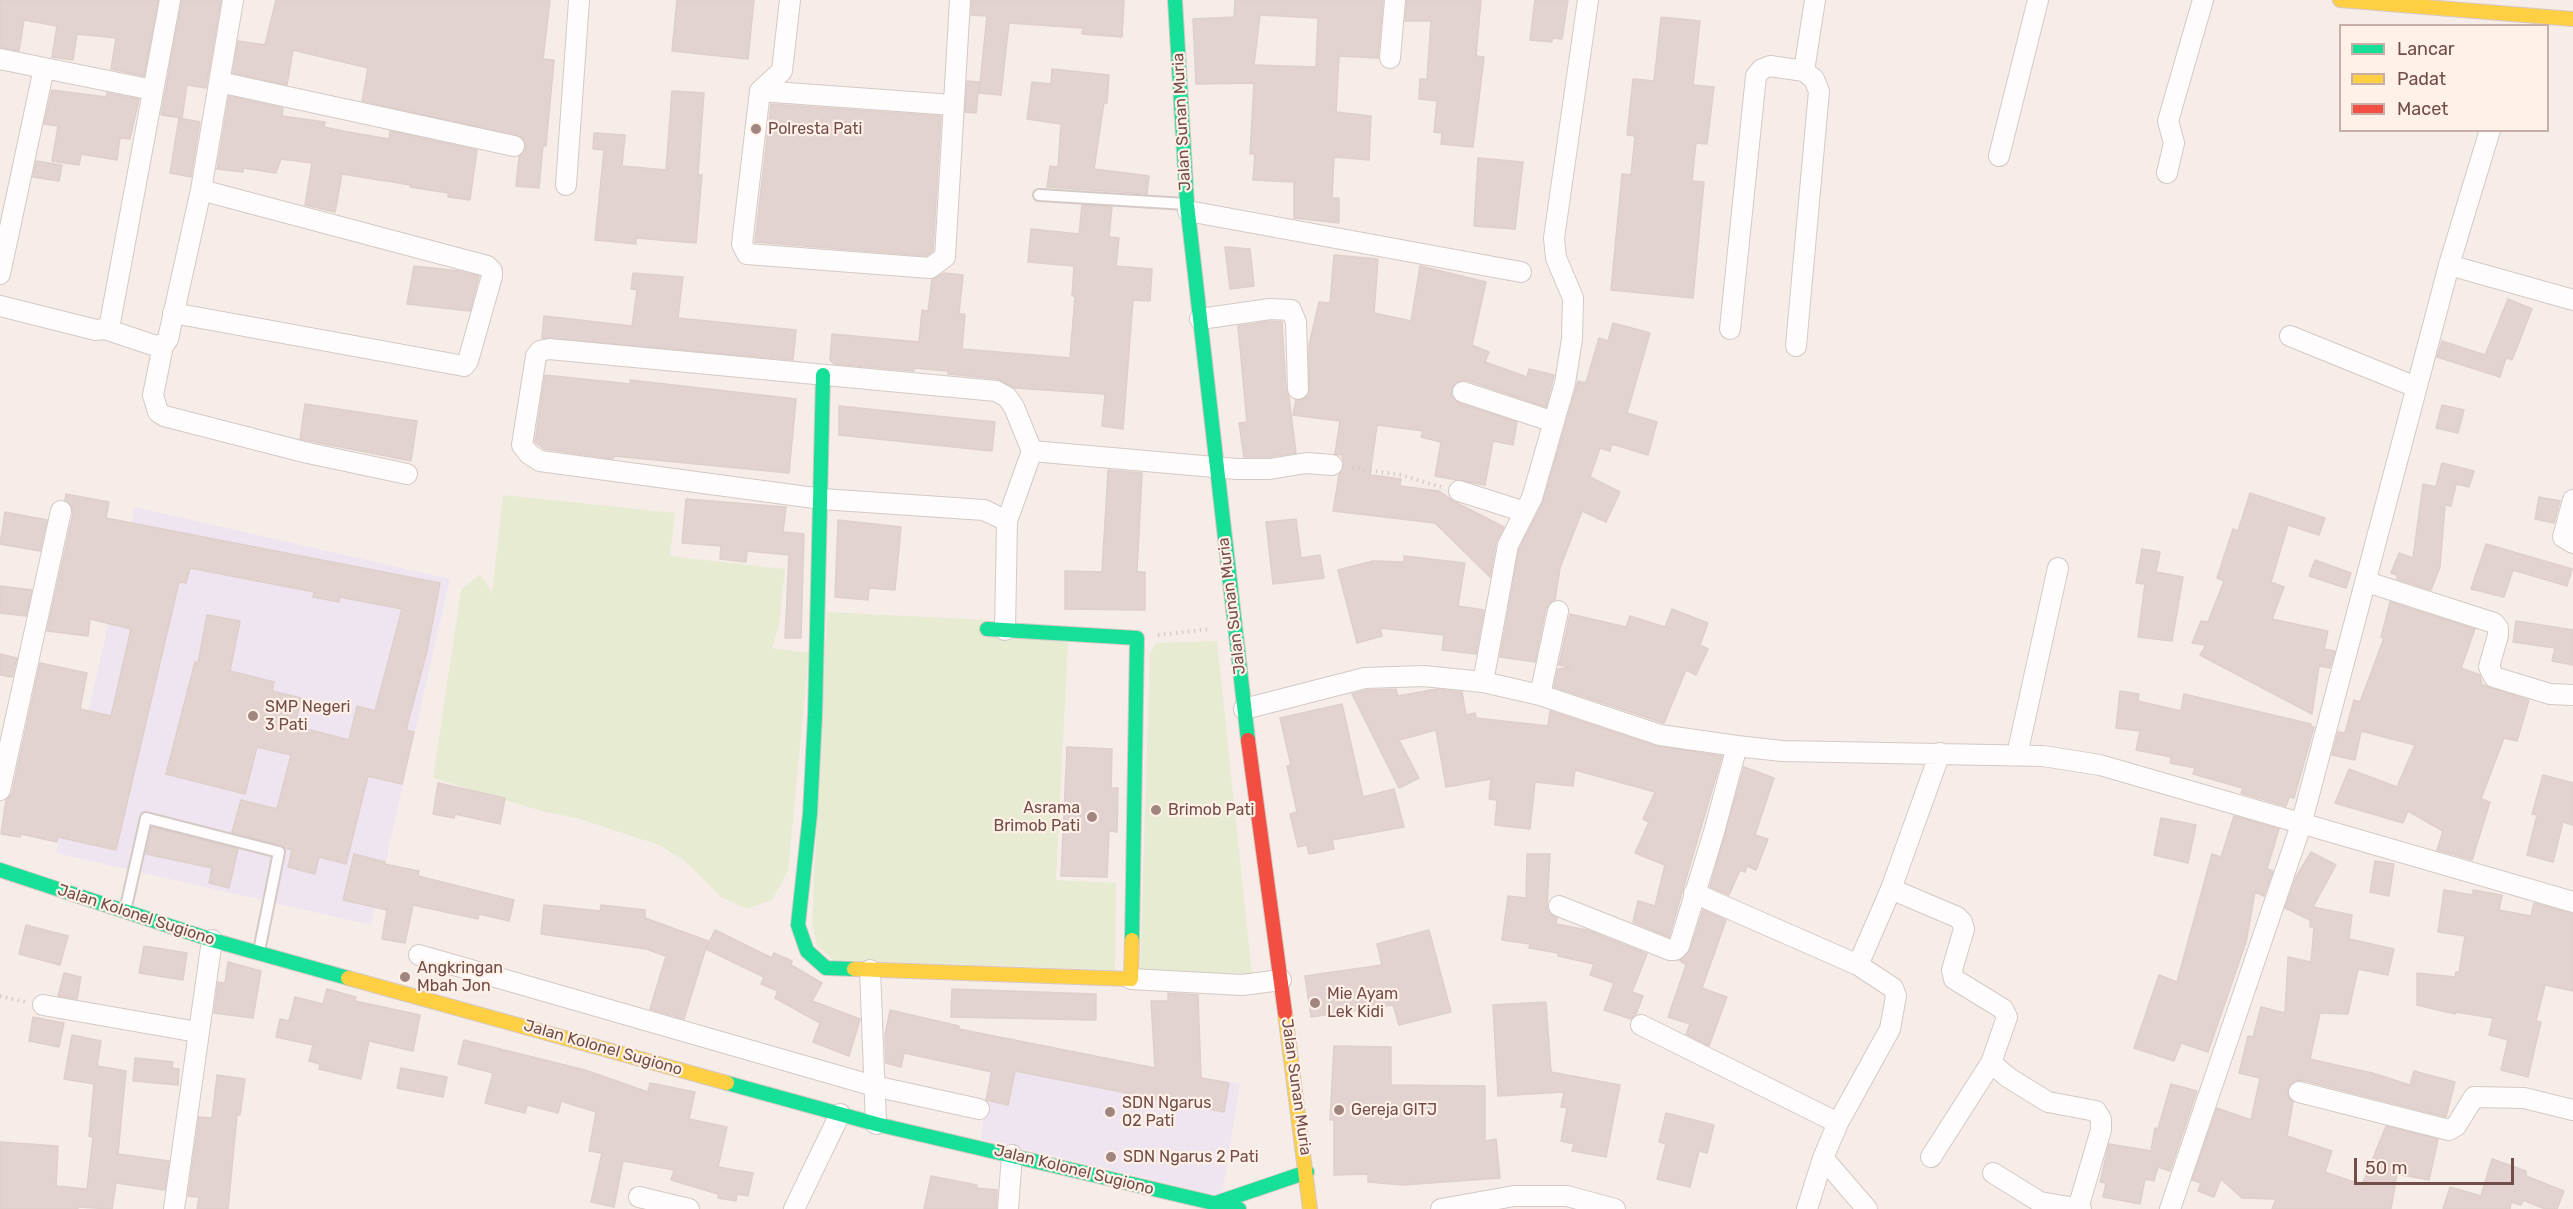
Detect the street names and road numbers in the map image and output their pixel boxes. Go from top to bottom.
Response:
street label: Jalan Sunan Muria [1169,53,1195,191]
street label: Jalan Sunan Muria [1214,536,1250,676]
street label: Jalan Kolonel Sugiono [55,881,217,949]
street label: Jalan Kolonel Sugiono [521,1016,685,1080]
street label: Jalan Sunan Muria [1277,1017,1315,1157]
street label: Jalan Kolonel Sugiono [992,1141,1156,1199]

